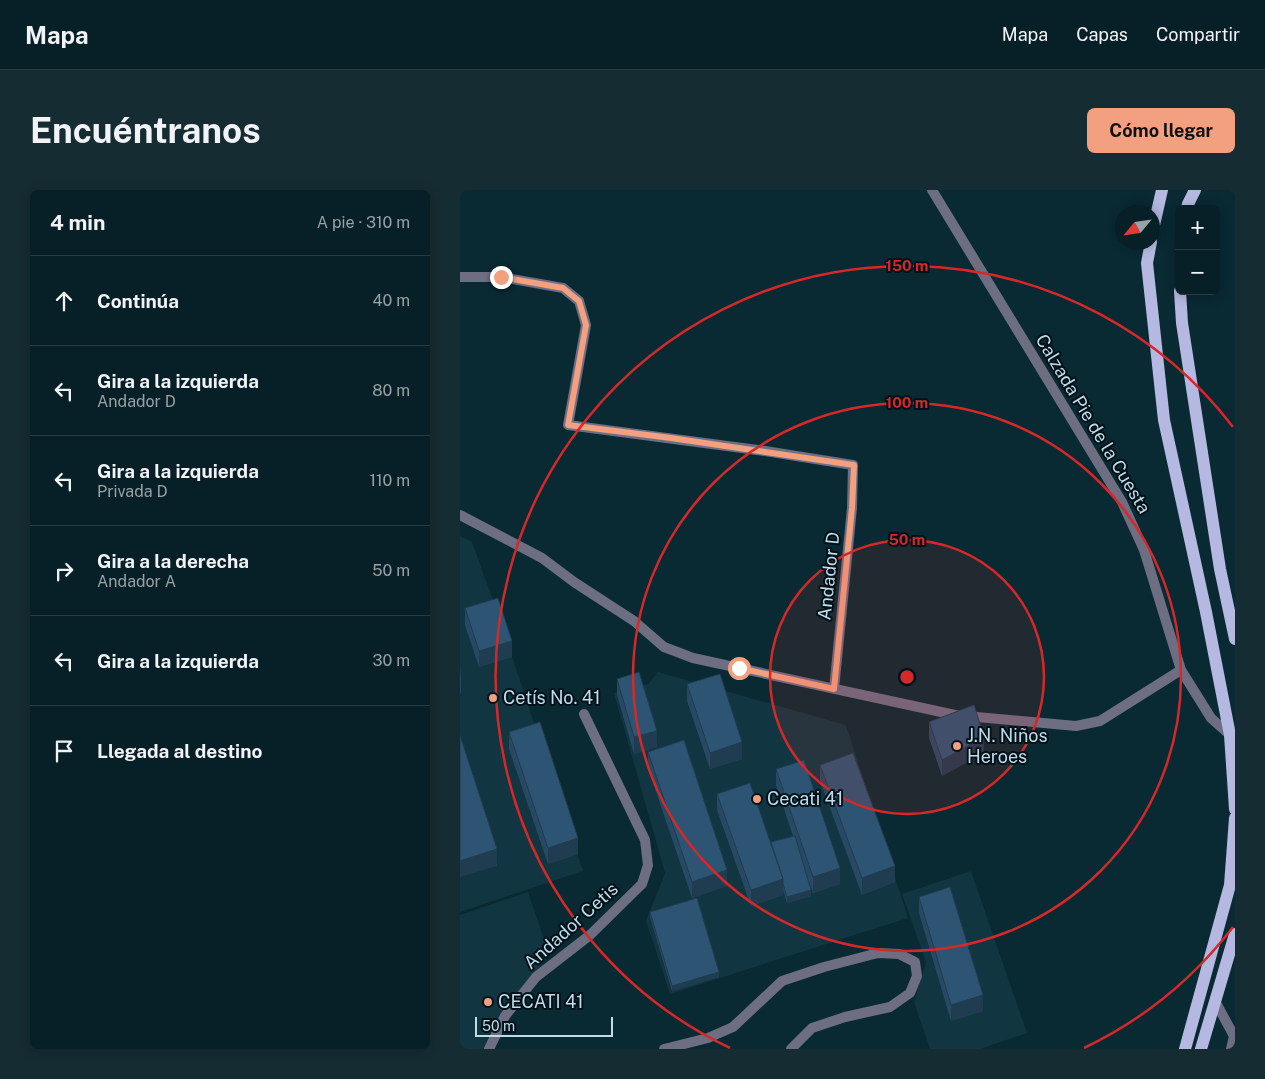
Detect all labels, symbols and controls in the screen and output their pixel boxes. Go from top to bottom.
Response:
text: Mapa [25,21,89,49]
text: Mapa [1002,24,1048,45]
text: Capas [1076,24,1128,45]
text: Compartir [1156,24,1240,45]
button: Cómo llegar [1087,108,1235,153]
text: Encuéntranos [30,110,261,151]
north arrow [1115,205,1160,250]
map controls [1175,205,1220,295]
button: + [1175,205,1220,250]
text: 4 min [50,210,105,235]
text: A pie · 310 m [317,213,410,232]
button: − [1175,250,1220,295]
text: 150 m [885,257,929,274]
route end [490,266,513,289]
icon: ahead [50,287,78,315]
text: Continúa [97,290,179,312]
text: 40 m [372,291,410,310]
street label: Calzada Pie de la Cuesta [1032,330,1155,517]
text: Gira a la izquierda [97,370,259,392]
icon: left [50,377,78,405]
text: 80 m [372,381,410,400]
text: Andador D [97,392,176,411]
text: 100 m [886,394,928,411]
text: Gira a la izquierda [97,460,259,482]
icon: left [50,467,78,495]
text: 110 m [369,471,410,490]
text: Privada D [97,482,168,501]
street label: Andador D [813,531,844,621]
text: 50 m [889,531,925,548]
text: Gira a la derecha [97,550,249,572]
icon: right [50,557,78,585]
text: 50 m [372,561,410,580]
text: Andador A [97,572,176,591]
icon: left [50,647,78,675]
text: Gira a la izquierda [97,650,259,672]
text: 30 m [373,651,410,670]
route start [728,657,751,680]
centre of rings [898,668,916,686]
place label: Cetís No. 41 [503,687,601,708]
marker: Cetís No. 41 [487,692,499,704]
place label: J.N. Niños Heroes [967,725,1048,767]
icon: arrive [50,737,78,765]
text: Llegada al destino [97,740,262,762]
marker: J.N. Niños Heroes [951,740,963,752]
place label: Cecati 41 [767,788,843,809]
marker: Cecati 41 [751,793,763,805]
street label: Andador Cetis [519,878,622,973]
place label: CECATI 41 [498,991,584,1012]
marker: CECATI 41 [482,996,494,1008]
scale bar [475,1014,612,1037]
text: 50 m [482,1018,515,1034]

